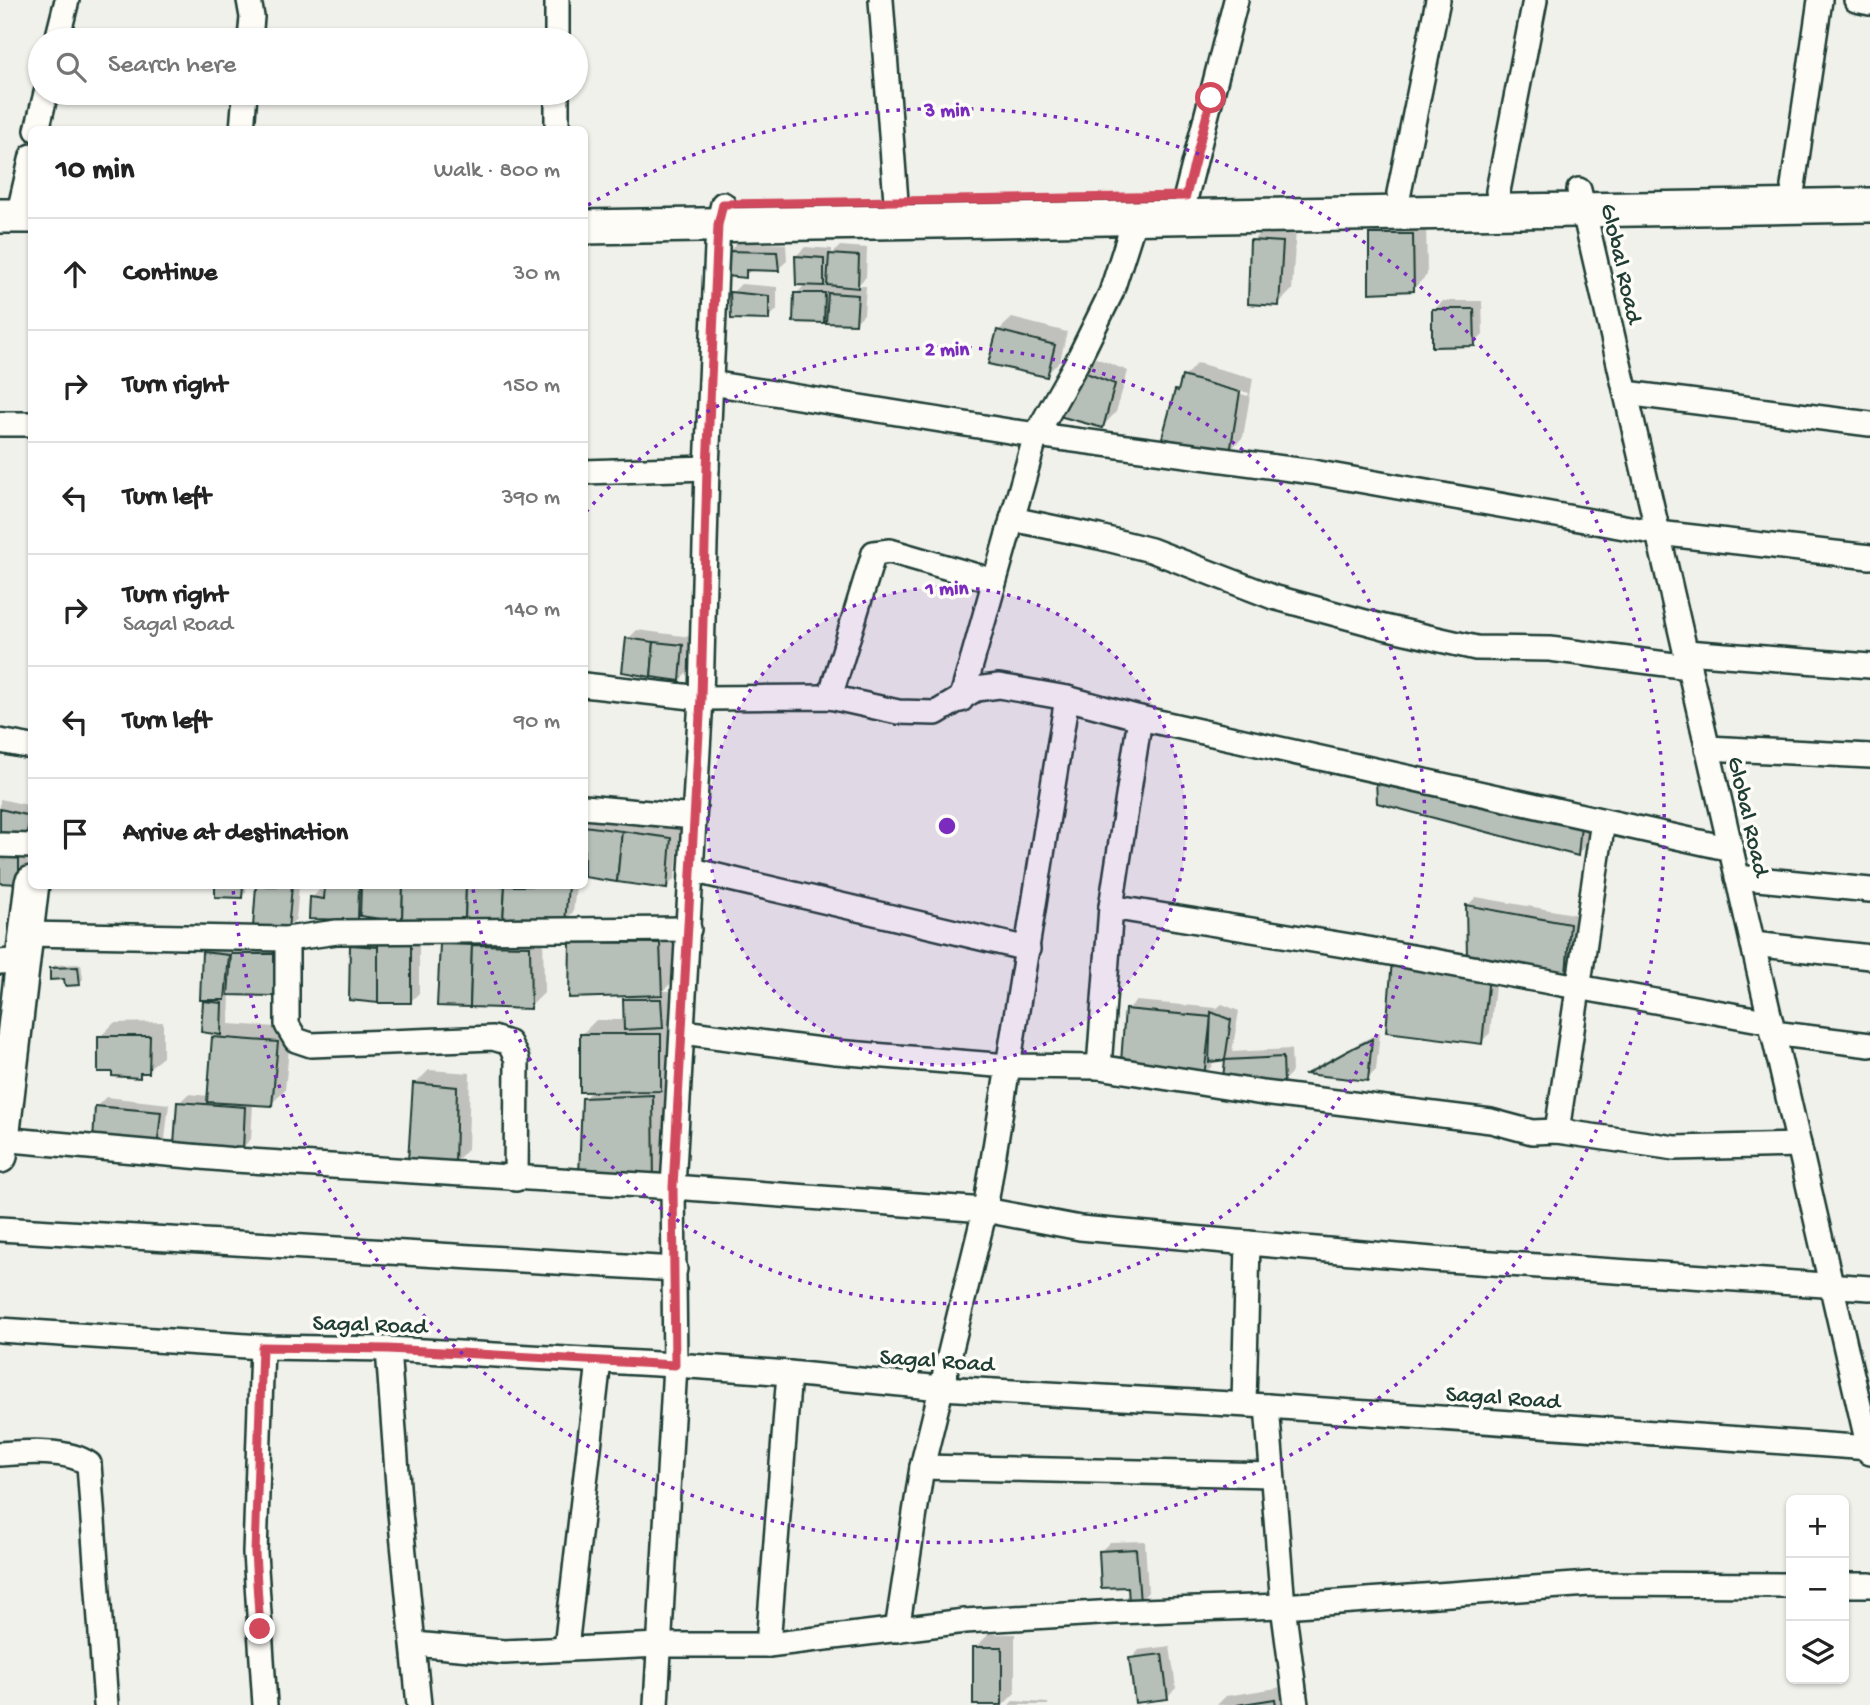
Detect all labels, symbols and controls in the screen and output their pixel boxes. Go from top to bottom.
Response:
search box [28,28,588,105]
icon: search [52,48,90,86]
text: Search here [108,51,236,82]
route start [1195,82,1226,113]
text: 3 min [923,100,971,125]
text: 10 min [56,154,134,189]
text: Walk · 800 m [434,158,560,185]
street label: Global Road [1592,201,1648,328]
icon: ahead [56,255,94,293]
text: Continue [123,259,217,290]
text: 30 m [513,261,560,288]
text: 2 min [925,339,970,364]
icon: right [56,367,94,405]
text: Turn right [123,371,227,402]
text: 150 m [504,373,560,400]
icon: left [56,479,94,517]
text: Turn left [123,483,211,514]
text: 390 m [502,485,560,512]
text: 1 min [925,578,969,603]
text: Turn right [123,581,227,612]
icon: right [56,591,94,629]
text: 140 m [505,597,560,624]
text: Sagal Road [123,612,233,639]
icon: left [56,703,94,741]
text: Turn left [123,707,211,738]
text: 90 m [514,709,560,736]
street label: Global Road [1719,754,1775,881]
centre of rings [935,814,959,838]
icon: arrive [56,815,94,853]
text: Arrive at destination [123,819,348,850]
street label: Sagal Road [312,1310,430,1343]
street label: Sagal Road [878,1344,997,1381]
street label: Sagal Road [1444,1381,1563,1418]
map controls [1786,1495,1849,1684]
button: + [1786,1495,1849,1558]
button: − [1786,1558,1849,1621]
route end [244,1613,275,1644]
button: layers [1786,1621,1849,1684]

